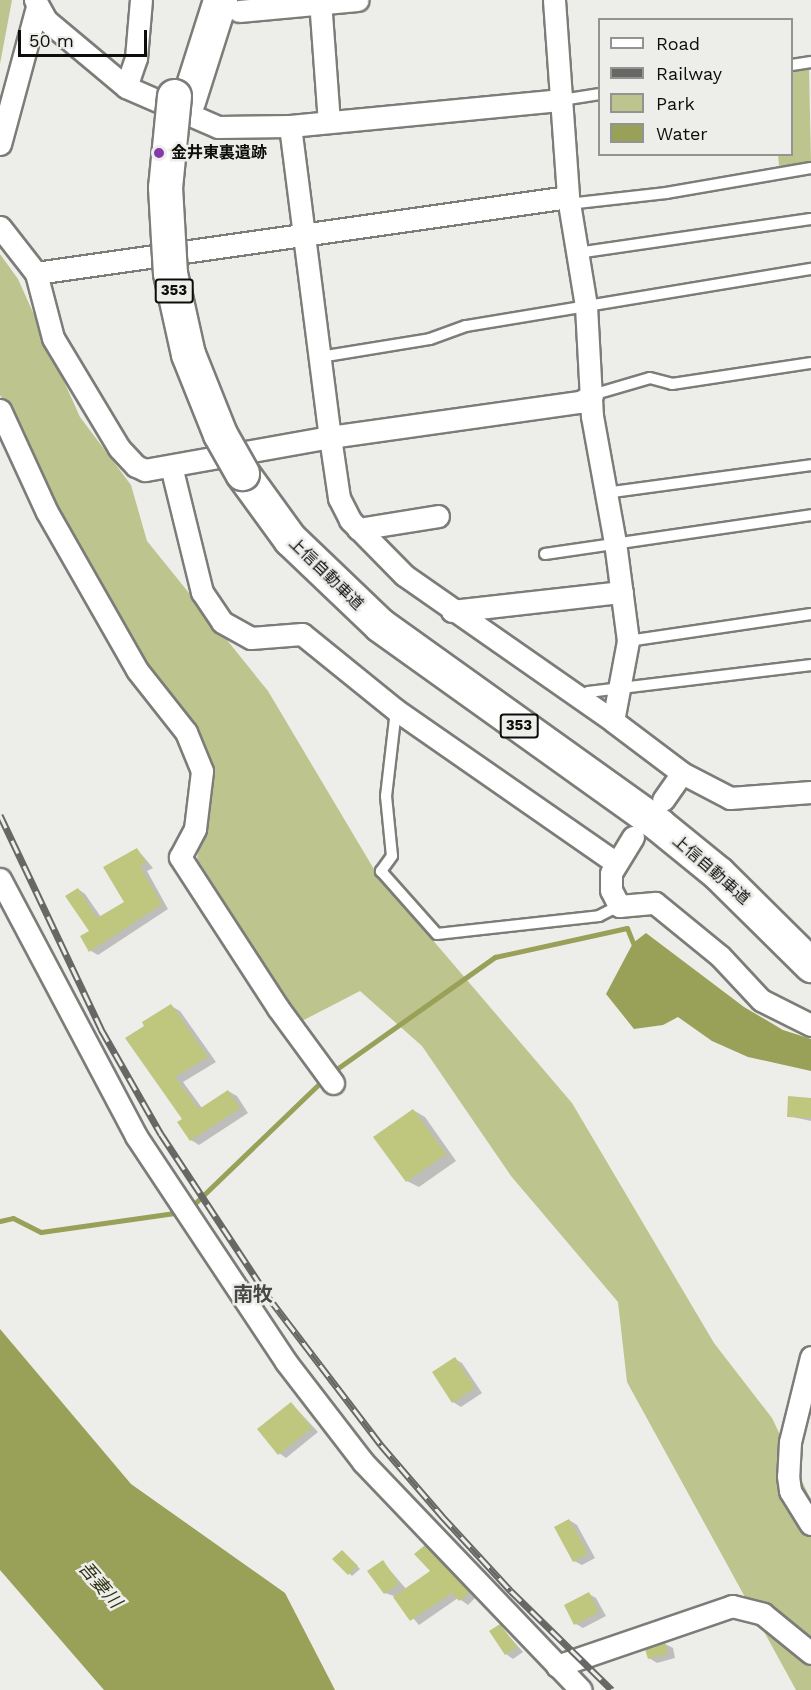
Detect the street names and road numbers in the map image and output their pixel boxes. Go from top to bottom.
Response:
road number: 353 [154,279,194,303]
street label: 上信自動車道 [285,534,367,614]
road number: 353 [500,714,538,738]
street label: 上信自動車道 [668,831,754,909]

